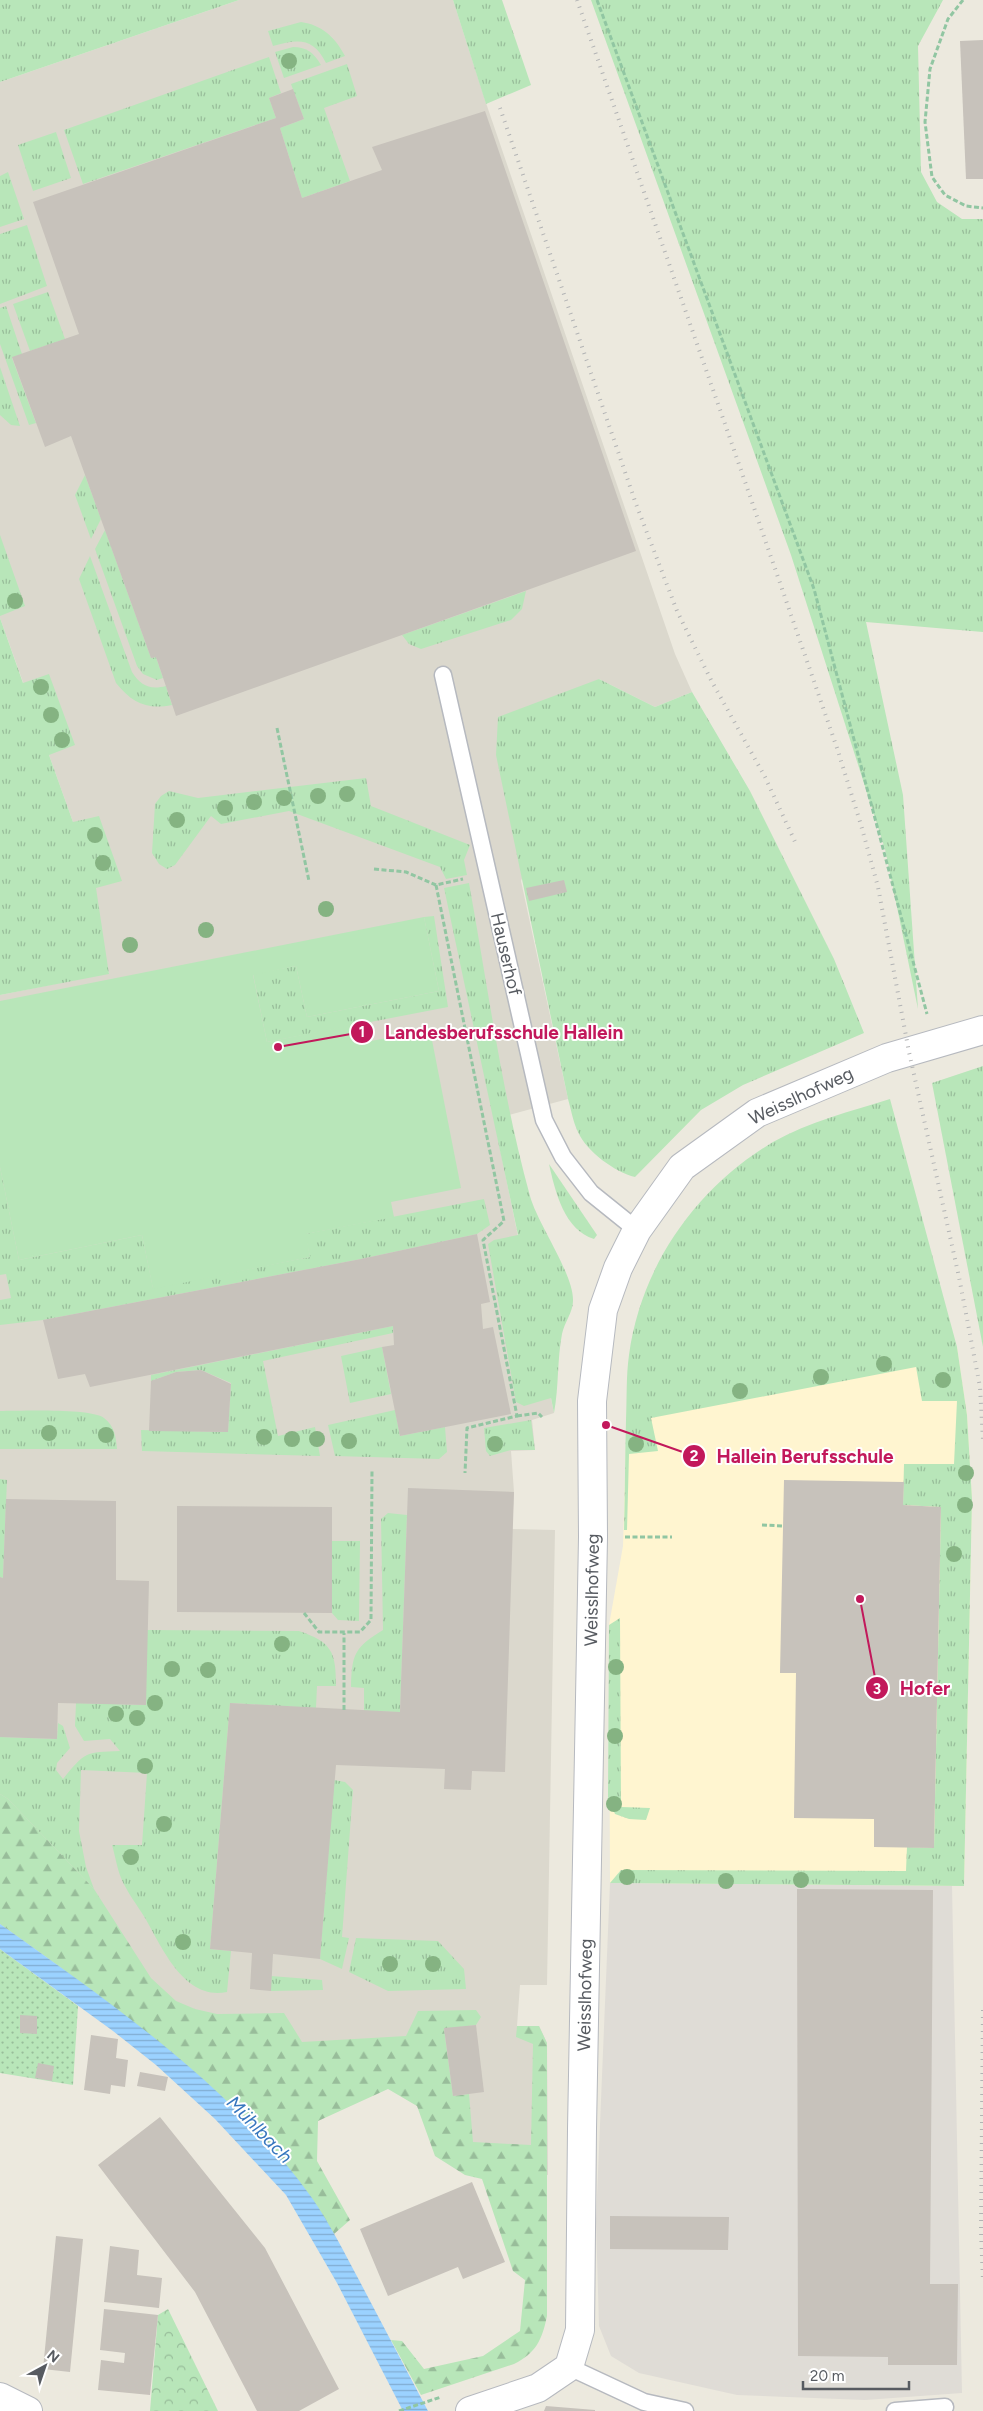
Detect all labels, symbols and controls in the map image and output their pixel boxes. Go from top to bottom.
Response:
street label: Hauserhof [486,911,526,998]
callout: Landesberufsschule Hallein [350,1015,633,1049]
text: Landesberufsschule Hallein [385,1021,623,1044]
text: 1 [359,1023,365,1041]
street label: Weisslhofweg [745,1062,857,1130]
callout: Hallein Berufsschule [681,1439,903,1473]
text: Hallein Berufsschule [716,1445,894,1468]
text: 2 [690,1447,699,1465]
street label: Weisslhofweg [580,1533,604,1647]
callout: Hofer [865,1671,960,1705]
text: Hofer [900,1677,950,1700]
text: 3 [873,1680,881,1698]
street label: Weisslhofweg [573,1938,597,2052]
water label: Mühlbach [222,2091,298,2168]
north arrow [20,2341,70,2391]
text: N [43,2346,63,2366]
scale bar [803,2358,909,2390]
text: 20 m [810,2367,844,2385]

